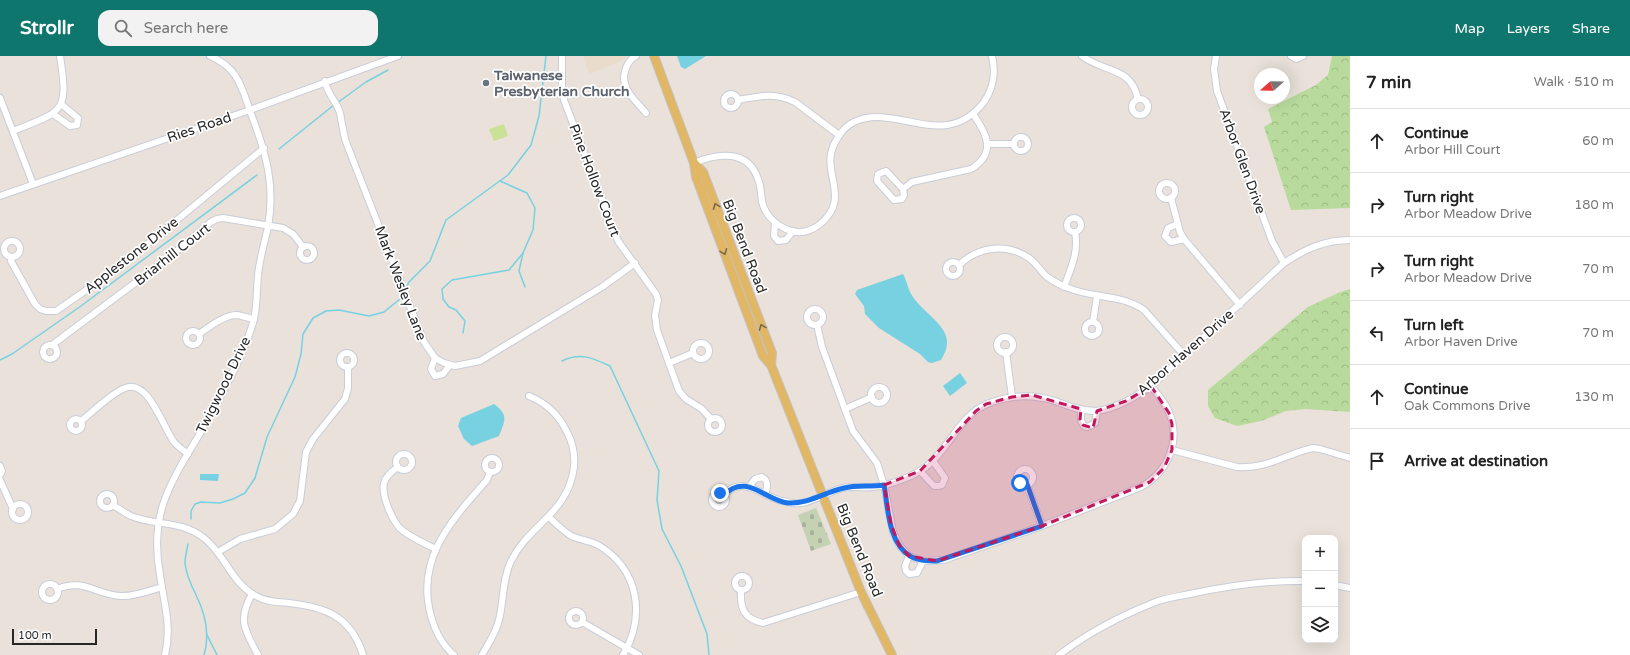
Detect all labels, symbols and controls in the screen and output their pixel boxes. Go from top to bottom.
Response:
search box [98,10,378,46]
text: Strollr [20,17,74,39]
icon: search [112,17,134,39]
text: Search here [144,19,228,37]
text: Map [1455,20,1485,37]
text: Layers [1507,20,1550,37]
text: Share [1572,20,1610,37]
place label: Taiwanese Presbyterian Church [493,67,630,100]
north arrow [1254,68,1290,104]
text: 7 min [1366,72,1411,93]
text: Walk · 510 m [1534,74,1614,90]
marker: Taiwanese Presbyterian Church [481,78,491,88]
street label: Arbor Glen Drive [1216,106,1269,216]
street label: Ries Road [165,109,234,146]
street label: Pine Hollow Court [565,122,624,239]
text: Continue [1404,124,1468,142]
icon: ahead [1366,130,1388,152]
text: 60 m [1582,133,1614,149]
text: Arbor Hill Court [1404,142,1500,158]
text: Turn right [1404,188,1474,206]
icon: right [1366,194,1388,216]
street label: Big Bend Road [719,197,770,296]
text: 180 m [1574,197,1614,213]
one-way arrow [712,203,720,210]
text: Arbor Meadow Drive [1404,206,1532,222]
street label: Applestone Drive [81,213,182,297]
street label: Briarhill Court [131,219,214,289]
street label: Mark Wesley Lane [371,224,430,343]
one-way arrow [719,249,728,256]
text: Turn right [1404,252,1474,270]
icon: right [1366,258,1388,280]
text: 70 m [1582,261,1614,277]
text: Arbor Meadow Drive [1404,270,1532,286]
street label: Arbor Haven Drive [1134,306,1237,399]
text: Turn left [1404,316,1464,334]
icon: left [1366,322,1388,344]
one-way arrow [759,324,767,331]
text: 70 m [1582,325,1614,341]
street label: Twigwood Drive [193,334,254,437]
text: Arbor Haven Drive [1404,334,1518,350]
text: Continue [1404,380,1468,398]
icon: ahead [1366,386,1388,408]
text: 130 m [1574,389,1614,405]
text: Oak Commons Drive [1404,398,1530,414]
icon: arrive [1366,450,1388,472]
text: Arrive at destination [1404,452,1548,470]
route start [1011,474,1029,492]
route end [711,484,729,502]
street label: Big Bend Road [833,501,886,599]
map controls [1302,535,1338,643]
button: + [1302,535,1338,571]
button: − [1302,571,1338,607]
button: layers [1302,607,1338,643]
scale bar [12,627,97,646]
text: 100 m [18,629,52,642]

